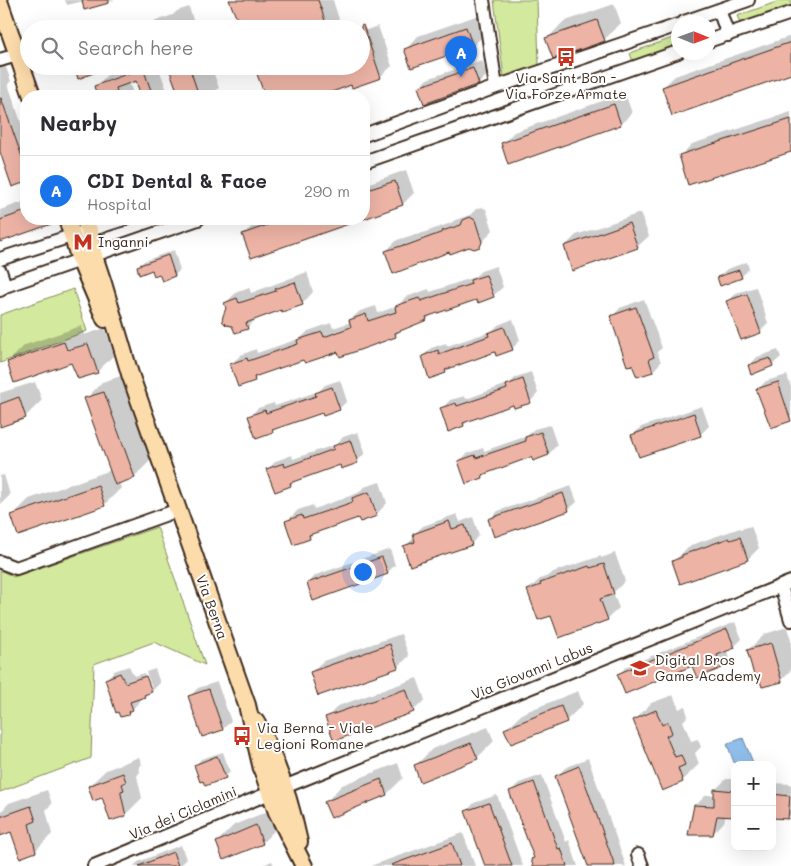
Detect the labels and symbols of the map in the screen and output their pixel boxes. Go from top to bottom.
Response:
north arrow [671,15,716,60]
pin: A [445,36,477,77]
bus stop icon: Via Saint Bon - Via Forze Armate [555,46,577,68]
place label: Via Saint Bon - Via Forze Armate [505,68,627,103]
metro station icon: Inganni [72,231,94,253]
place label: Inganni [98,232,149,251]
your location [350,559,376,585]
street label: Via Berna [192,572,233,642]
street label: Via Giovanni Labus [468,638,595,704]
place label: Digital Bros Game Academy [655,650,761,685]
school or university icon: Digital Bros Game Academy [629,657,651,679]
place label: Via Berna - Viale Legioni Romane [257,718,373,753]
bus stop icon: Via Berna - Viale Legioni Romane [231,725,253,747]
street label: Via dei Ciclamini [126,781,239,844]

